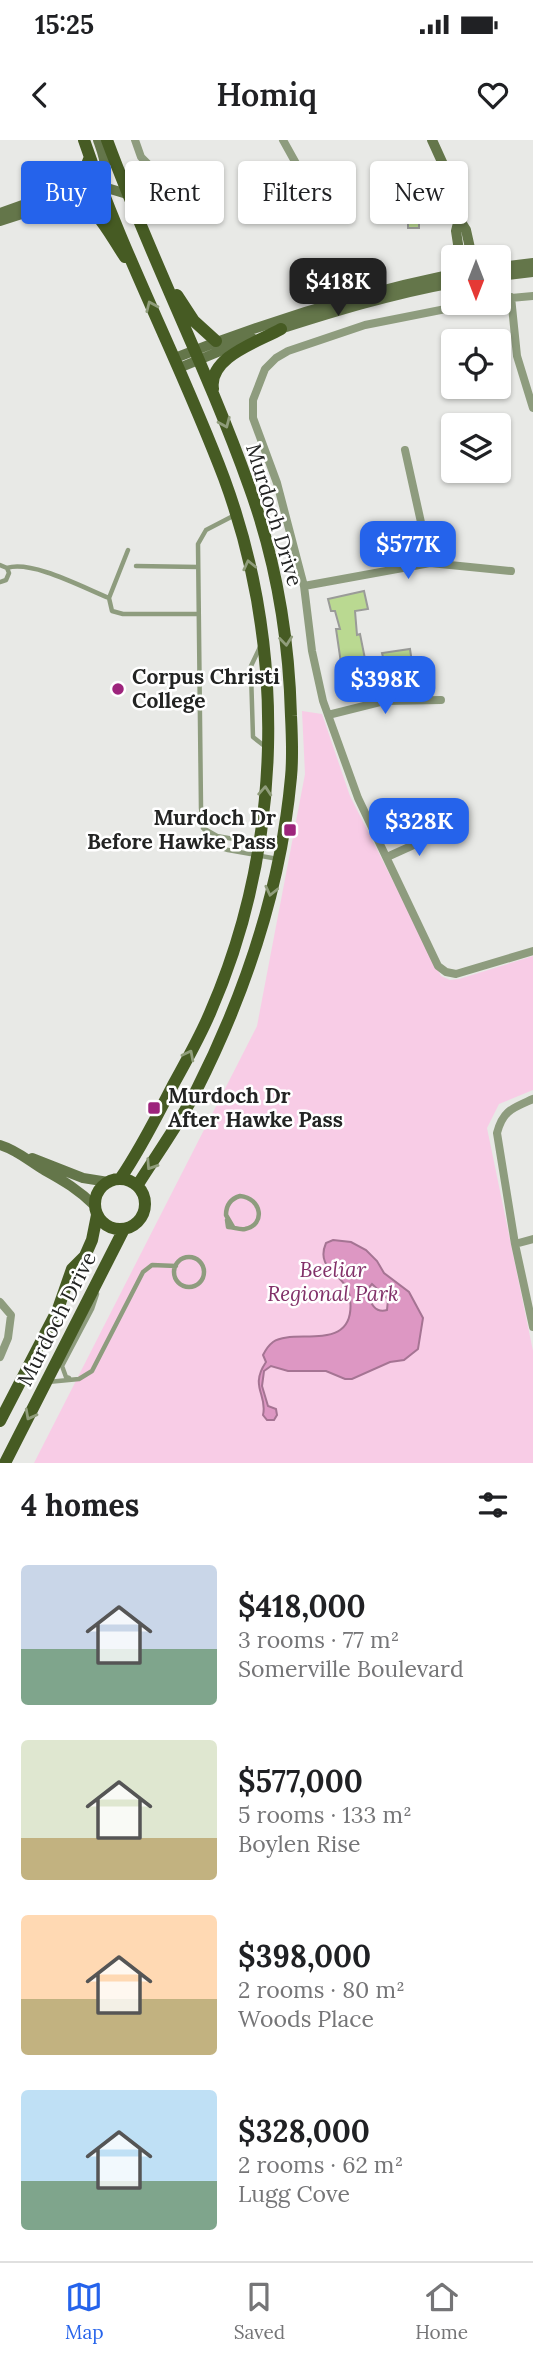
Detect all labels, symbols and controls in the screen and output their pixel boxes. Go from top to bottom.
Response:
text: 15:25 [35,8,94,41]
text: Homiq [216,74,317,115]
icon: back [21,76,59,114]
icon: heart [474,76,512,114]
chip: Buy [21,161,111,224]
chip: Rent [125,161,224,224]
chip: Filters [238,161,356,224]
chip: New [370,161,468,224]
north arrow [441,245,511,315]
map controls [441,245,511,483]
pin: $418K [289,258,387,318]
text: $418K [306,266,370,295]
one-way arrow [146,300,160,312]
button: locate [441,329,511,399]
button: layers [441,413,511,483]
one-way arrow [216,416,230,428]
street label: Murdoch Drive [240,440,309,589]
pin: $577K [359,522,457,581]
text: $577K [376,529,440,558]
one-way arrow [243,560,257,572]
one-way arrow [278,635,293,647]
pin: $398K [336,656,434,716]
place label: Corpus Christi College [132,663,280,714]
text: $398K [350,664,420,693]
marker: Corpus Christi College [110,681,126,697]
one-way arrow [257,785,272,796]
pin: $328K [370,798,468,858]
place label: Murdoch Dr Before Hawke Pass [87,804,276,855]
text: $328K [385,806,453,835]
marker: Murdoch Dr Before Hawke Pass [282,822,298,838]
one-way arrow [265,885,280,897]
one-way arrow [181,1050,195,1062]
place label: Murdoch Dr After Hawke Pass [168,1082,343,1133]
marker: Murdoch Dr After Hawke Pass [146,1100,162,1116]
one-way arrow [146,1157,159,1170]
street label: Murdoch Drive [11,1247,102,1391]
park label: Beeliar Regional Park [267,1256,399,1307]
one-way arrow [24,1408,38,1420]
text: 4 homes [21,1486,139,1524]
icon: filters [474,1486,512,1524]
text: $418,000 [238,1587,366,1625]
icon: home [77,1593,161,1677]
text: 3 rooms · 77 m² [238,1625,399,1654]
text: Somerville Boulevard [238,1654,464,1683]
text: $577,000 [238,1762,363,1800]
icon: home [77,1768,161,1852]
text: 5 rooms · 133 m² [238,1800,412,1829]
text: Boylen Rise [238,1829,360,1858]
text: $398,000 [238,1937,371,1975]
icon: home [77,1943,161,2027]
text: 2 rooms · 80 m² [238,1975,405,2004]
text: Woods Place [238,2004,374,2033]
text: $328,000 [238,2112,370,2150]
icon: home [77,2118,161,2202]
text: 2 rooms · 62 m² [238,2150,403,2179]
text: Lugg Cove [238,2179,350,2208]
tab: Map [65,2278,104,2344]
tab: Saved [234,2278,285,2344]
tab: Home [415,2278,468,2344]

